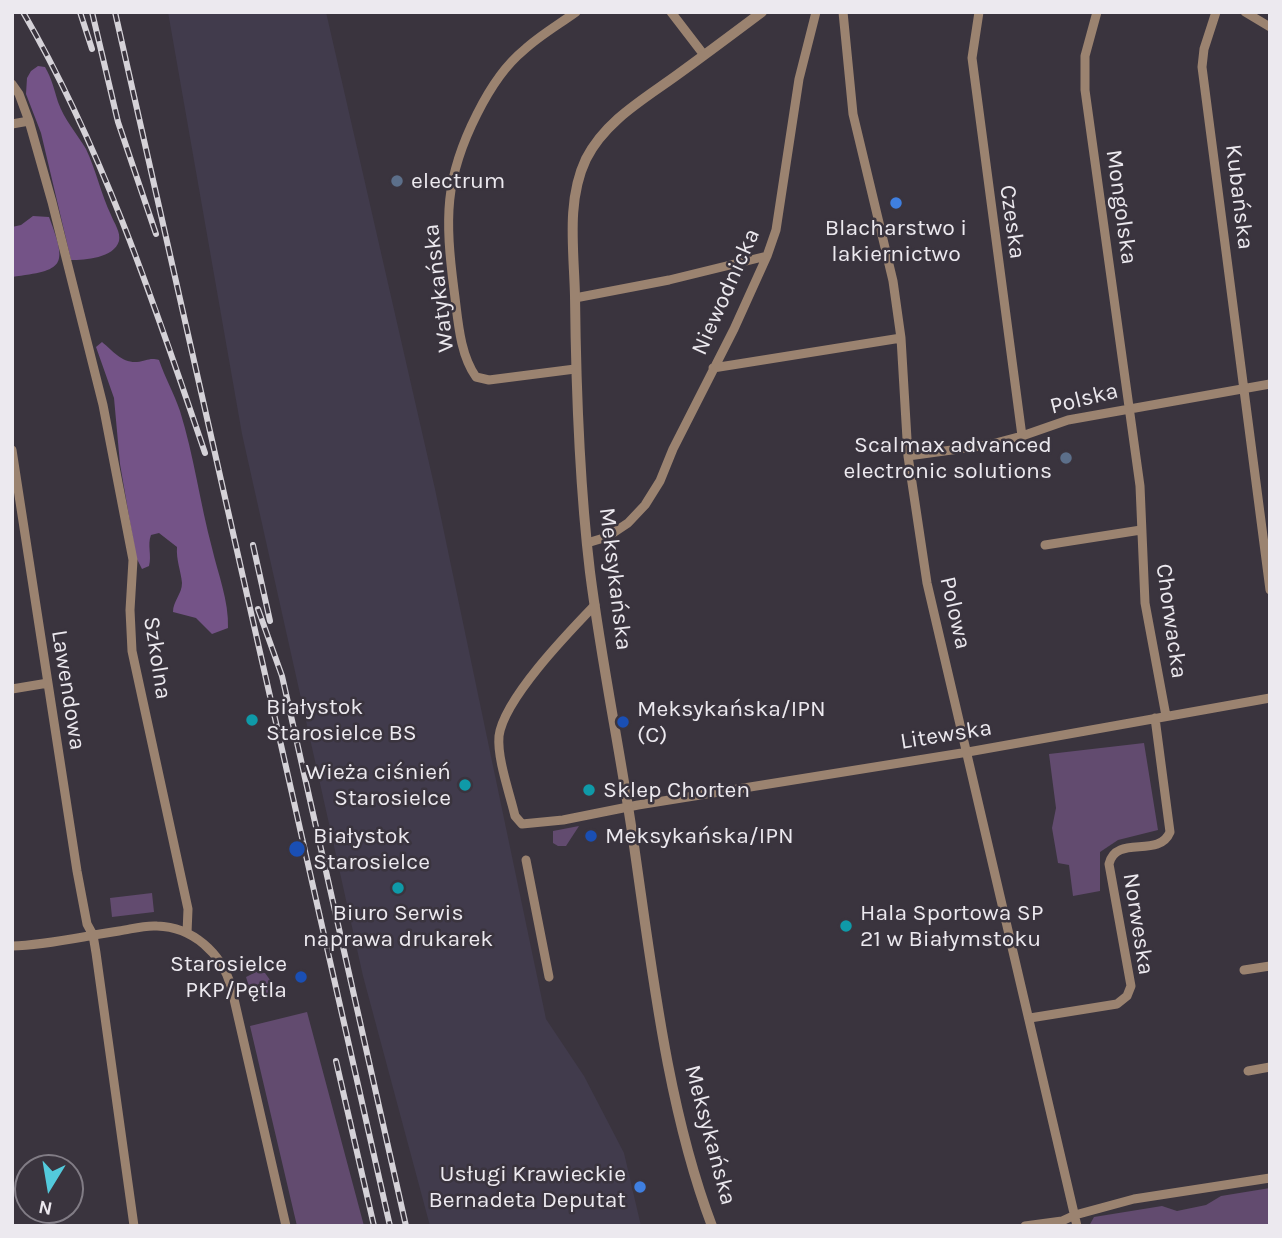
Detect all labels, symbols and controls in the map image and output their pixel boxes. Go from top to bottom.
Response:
street label: Kubańska [1219,143,1259,251]
street label: Mongolska [1099,148,1143,266]
place label: electrum [411,167,505,195]
marker: electrum [389,173,405,189]
street label: Czeska [993,183,1031,261]
marker: Blacharstwo i lakiernictwo [888,195,904,211]
place label: Blacharstwo i lakiernictwo [825,214,967,268]
street label: Watykańska [417,222,461,354]
street label: Niewodnicka [686,225,766,359]
street label: Polska [1047,377,1121,421]
place label: Scalmax advanced electronic solutions [843,431,1052,485]
marker: Scalmax advanced electronic solutions [1058,450,1074,466]
street label: Meksykańska [593,506,637,652]
street label: Chorwacka [1149,562,1193,680]
street label: Polowa [933,574,977,652]
street label: Szkolna [137,615,177,701]
street label: Lawendowa [45,628,91,752]
place label: Białystok Starosielce BS [266,693,417,747]
place label: Meksykańska/IPN (C) [637,695,826,749]
marker: Białystok Starosielce BS [244,712,260,728]
marker: Meksykańska/IPN (C) [615,714,631,730]
street label: Litewska [898,714,994,756]
place label: Wieża ciśnień Starosielce [306,758,451,812]
place label: Sklep Chorten [603,776,750,804]
marker: Wieża ciśnień Starosielce [457,777,473,793]
marker: Sklep Chorten [581,782,597,798]
place label: Białystok Starosielce [313,822,430,876]
place label: Meksykańska/IPN [605,822,794,850]
marker: Meksykańska/IPN [583,828,599,844]
marker: Białystok Starosielce [287,839,307,859]
street label: Norweska [1116,871,1160,977]
marker: Biuro Serwis naprawa drukarek [390,880,406,896]
place label: Biuro Serwis naprawa drukarek [303,899,493,953]
place label: Hala Sportowa SP 21 w Białymstoku [860,899,1043,953]
marker: Hala Sportowa SP 21 w Białymstoku [838,918,854,934]
place label: Starosielce PKP/Pętla [170,950,287,1004]
marker: Starosielce PKP/Pętla [293,969,309,985]
street label: Meksykańska [678,1062,742,1208]
north arrow [14,1154,84,1224]
place label: Usługi Krawieckie Bernadeta Deputat [429,1160,626,1214]
marker: Usługi Krawieckie Bernadeta Deputat [632,1179,648,1195]
text: N [37,1196,54,1220]

